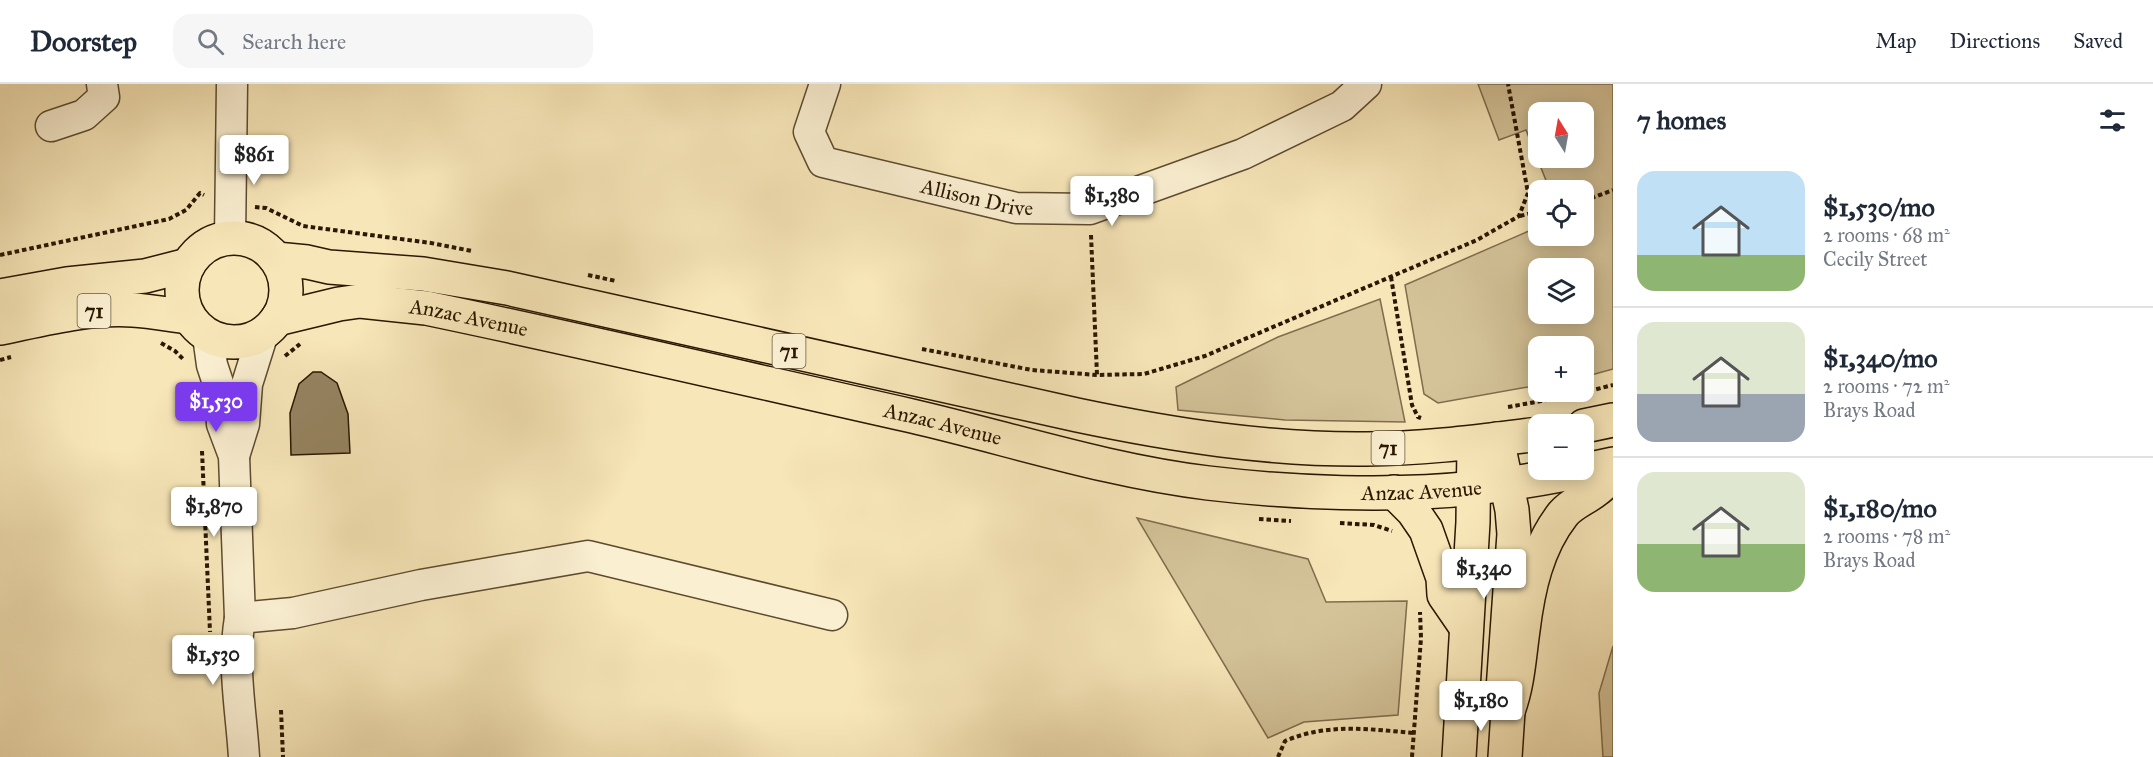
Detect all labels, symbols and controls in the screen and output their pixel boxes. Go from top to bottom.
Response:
search box [173,14,593,68]
text: Doorstep [30,24,137,59]
icon: search [194,25,227,58]
text: Search here [242,28,346,55]
text: Map [1876,28,1917,54]
text: Directions [1950,28,2040,54]
text: Saved [2073,28,2123,54]
north arrow [1528,102,1594,168]
map controls [1528,102,1594,480]
text: 7 homes [1637,104,1726,136]
icon: filters [2096,104,2129,137]
pin: $861 [218,135,290,186]
text: $861 [234,142,274,166]
street label: Allison Drive [917,173,1033,221]
pin: $1,380 [1063,176,1161,227]
button: locate [1528,180,1594,246]
text: $1,380 [1084,183,1140,207]
text: $1,530/mo [1823,191,1935,223]
icon: home [1685,195,1757,267]
text: 2 rooms · 68 m² [1823,223,1950,247]
text: Cecily Street [1823,247,1927,271]
button: layers [1528,258,1594,324]
street label: Anzac Avenue [407,293,531,342]
road number: 71 [78,294,110,328]
road number: 71 [772,334,806,368]
button: + [1528,336,1594,402]
text: $1,340/mo [1823,342,1938,374]
icon: home [1685,346,1757,418]
text: 2 rooms · 72 m² [1823,374,1950,398]
pin: $1,530 [167,382,265,433]
text: $1,530 [189,389,243,413]
street label: Anzac Avenue [880,397,1005,451]
text: Brays Road [1823,398,1915,422]
button: − [1528,414,1594,480]
road number: 71 [1372,431,1404,465]
street label: Anzac Avenue [1360,474,1483,506]
pin: $1,870 [165,487,263,538]
text: $1,180/mo [1823,492,1937,524]
text: $1,870 [185,494,243,518]
icon: home [1685,496,1757,568]
text: 2 rooms · 78 m² [1823,524,1950,548]
text: Brays Road [1823,548,1915,572]
pin: $1,340 [1435,549,1533,600]
text: $1,340 [1456,556,1512,580]
pin: $1,530 [164,635,262,686]
text: $1,530 [186,642,240,666]
pin: $1,180 [1432,681,1530,732]
text: $1,180 [1453,688,1509,712]

